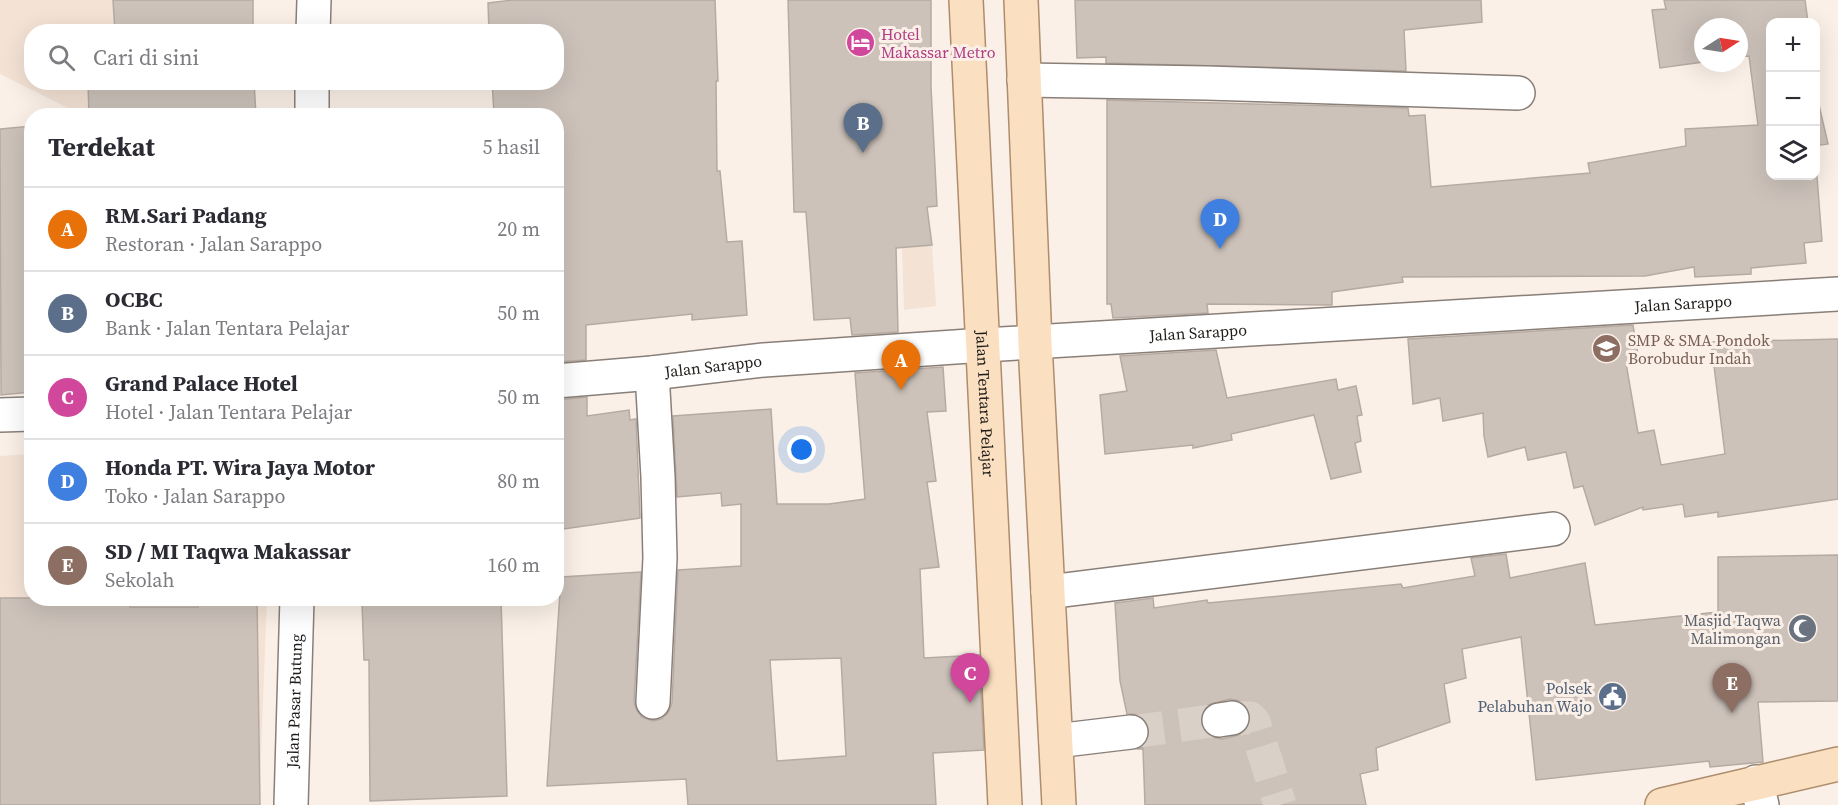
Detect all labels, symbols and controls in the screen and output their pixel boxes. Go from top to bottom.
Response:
north arrow [1694,18,1748,72]
map controls [1766,18,1820,180]
button: + [1766,18,1820,72]
place label: Hotel Makassar Metro [881,23,996,63]
search box [24,24,564,90]
hotel icon: Hotel Makassar Metro [844,27,876,59]
icon: search [45,41,78,74]
text: Cari di sini [93,42,199,72]
button: − [1766,72,1820,126]
pin: B [844,104,882,153]
button: layers [1766,126,1820,180]
text: Terdekat [48,129,155,165]
text: 5 hasil [483,133,540,161]
text: RM.Sari Padang [105,200,267,230]
pin: D [1200,200,1240,249]
text: A [61,215,74,243]
text: 20 m [497,215,540,243]
text: Restoran · Jalan Sarappo [105,230,322,258]
text: OCBC [105,284,162,314]
street label: Jalan Sarappo [1633,289,1733,317]
text: B [61,299,74,327]
text: 50 m [497,299,540,327]
text: Bank · Jalan Tentara Pelajar [105,314,349,342]
street label: Jalan Sarappo [1148,318,1248,346]
street label: Jalan Tentara Pelajar [971,329,1000,478]
place label: SMP & SMA Pondok Borobudur Indah [1628,329,1770,369]
school or university icon: SMP & SMA Pondok Borobudur Indah [1591,333,1623,365]
pin: A [882,340,920,390]
street label: Jalan Sarappo [662,349,763,383]
text: Grand Palace Hotel [105,368,298,398]
text: C [61,383,74,411]
text: 50 m [497,383,540,411]
text: Hotel · Jalan Tentara Pelajar [105,398,352,426]
your location [787,435,816,464]
text: Honda PT. Wira Jaya Motor [105,452,375,482]
text: D [60,467,75,495]
text: 80 m [497,467,540,495]
text: Toko · Jalan Sarappo [105,482,286,510]
text: SD / MI Taqwa Makassar [105,536,351,566]
text: E [62,551,73,579]
text: 160 m [487,551,540,579]
text: Sekolah [105,566,175,594]
place label: Masjid Taqwa Malimongan [1684,609,1782,649]
mosque icon: Masjid Taqwa Malimongan [1786,613,1818,645]
street label: Jalan Pasar Butung [281,633,307,770]
pin: C [950,654,990,703]
pin: E [1712,664,1752,713]
place label: Polsek Pelabuhan Wajo [1477,677,1592,717]
public building icon: Polsek Pelabuhan Wajo [1597,681,1629,713]

